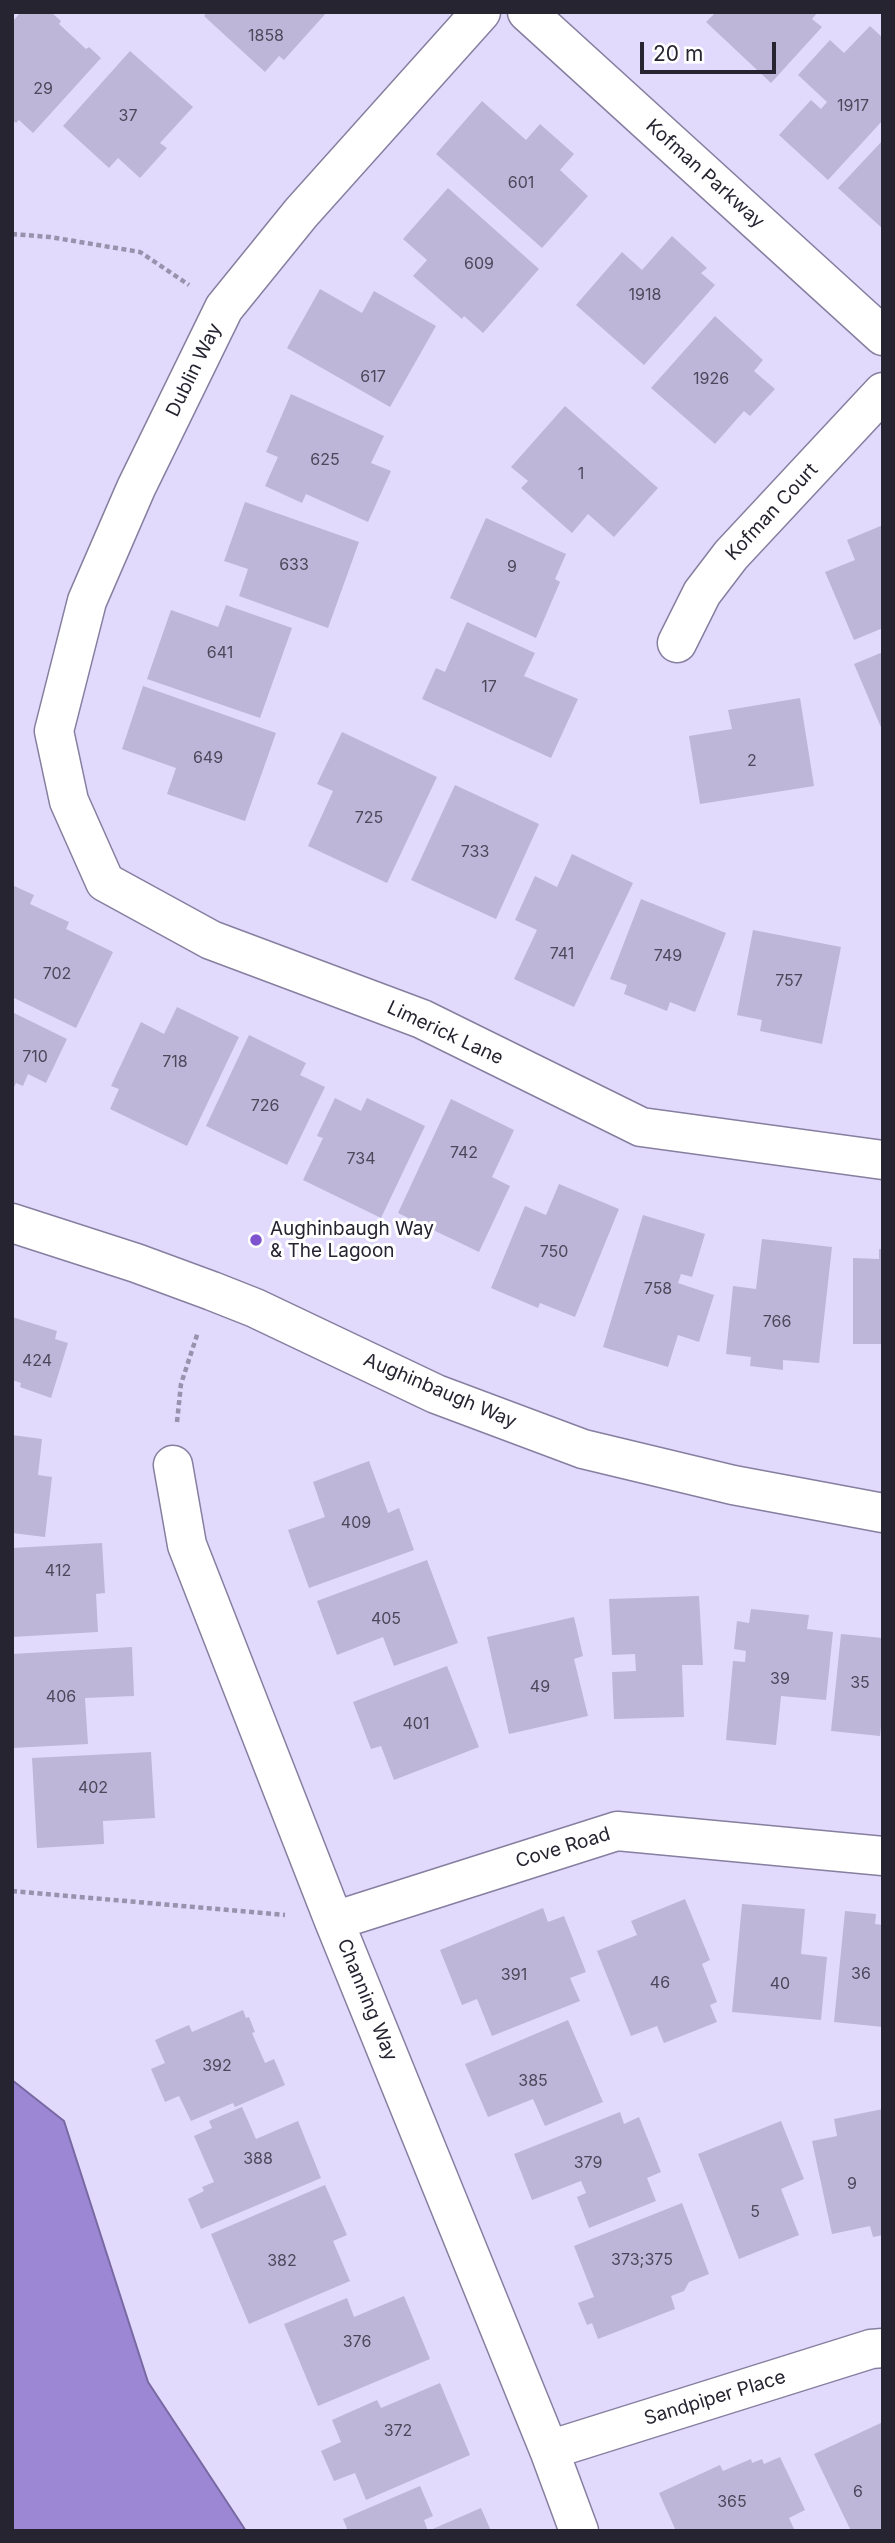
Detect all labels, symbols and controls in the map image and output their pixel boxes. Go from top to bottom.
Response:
house number: 1858 [248,26,284,46]
scale bar [643,28,780,72]
text: 20 m [653,41,703,66]
house number: 29 [33,79,53,99]
house number: 1917 [837,96,869,116]
house number: 37 [119,106,137,126]
street label: Kofman Parkway [641,115,769,233]
house number: 601 [508,173,534,193]
house number: 609 [464,254,494,274]
house number: 1918 [629,285,661,305]
street label: Dublin Way [162,320,226,420]
house number: 617 [360,367,386,387]
house number: 1926 [693,369,729,389]
house number: 625 [310,450,340,470]
street label: Kofman Court [721,459,823,565]
house number: 1 [578,464,584,484]
house number: 633 [279,555,309,575]
house number: 9 [507,557,517,577]
house number: 641 [207,643,233,663]
house number: 17 [481,677,497,697]
house number: 649 [193,748,223,768]
house number: 2 [747,751,757,771]
house number: 725 [355,808,383,828]
house number: 733 [461,842,489,862]
house number: 741 [550,944,574,964]
house number: 749 [654,946,682,966]
house number: 702 [43,964,71,984]
house number: 757 [775,971,803,991]
street label: Limerick Lane [383,996,507,1070]
house number: 710 [22,1047,48,1067]
house number: 718 [162,1052,188,1072]
house number: 726 [251,1096,279,1116]
house number: 742 [450,1143,478,1163]
house number: 734 [346,1149,376,1169]
place label: Aughinbaugh Way & The Lagoon [270,1218,434,1262]
marker: Aughinbaugh Way & The Lagoon [248,1232,264,1248]
house number: 750 [540,1242,568,1262]
house number: 758 [644,1279,672,1299]
house number: 766 [763,1312,791,1332]
street label: Aughinbaugh Way [360,1348,520,1434]
house number: 424 [22,1351,52,1371]
house number: 409 [341,1513,371,1533]
house number: 412 [45,1561,71,1581]
house number: 405 [371,1609,401,1629]
house number: 39 [770,1669,790,1689]
house number: 35 [850,1673,870,1693]
house number: 49 [530,1677,550,1697]
house number: 406 [46,1687,76,1707]
house number: 401 [403,1714,429,1734]
house number: 402 [78,1778,108,1798]
street label: Cove Road [513,1823,613,1873]
street label: Channing Way [332,1936,402,2064]
house number: 36 [851,1964,871,1984]
house number: 391 [501,1965,527,1985]
house number: 46 [650,1973,670,1993]
house number: 40 [770,1974,790,1994]
house number: 392 [202,2056,232,2076]
house number: 385 [518,2071,548,2091]
house number: 388 [243,2149,273,2169]
house number: 379 [574,2153,602,2173]
house number: 9 [847,2174,857,2194]
house number: 5 [750,2202,760,2222]
house number: 373;375 [611,2250,673,2270]
house number: 382 [267,2251,297,2271]
house number: 376 [343,2332,371,2352]
street label: Sandpiper Place [642,2366,788,2430]
house number: 372 [384,2421,412,2441]
house number: 6 [853,2482,863,2502]
house number: 365 [717,2492,747,2512]

